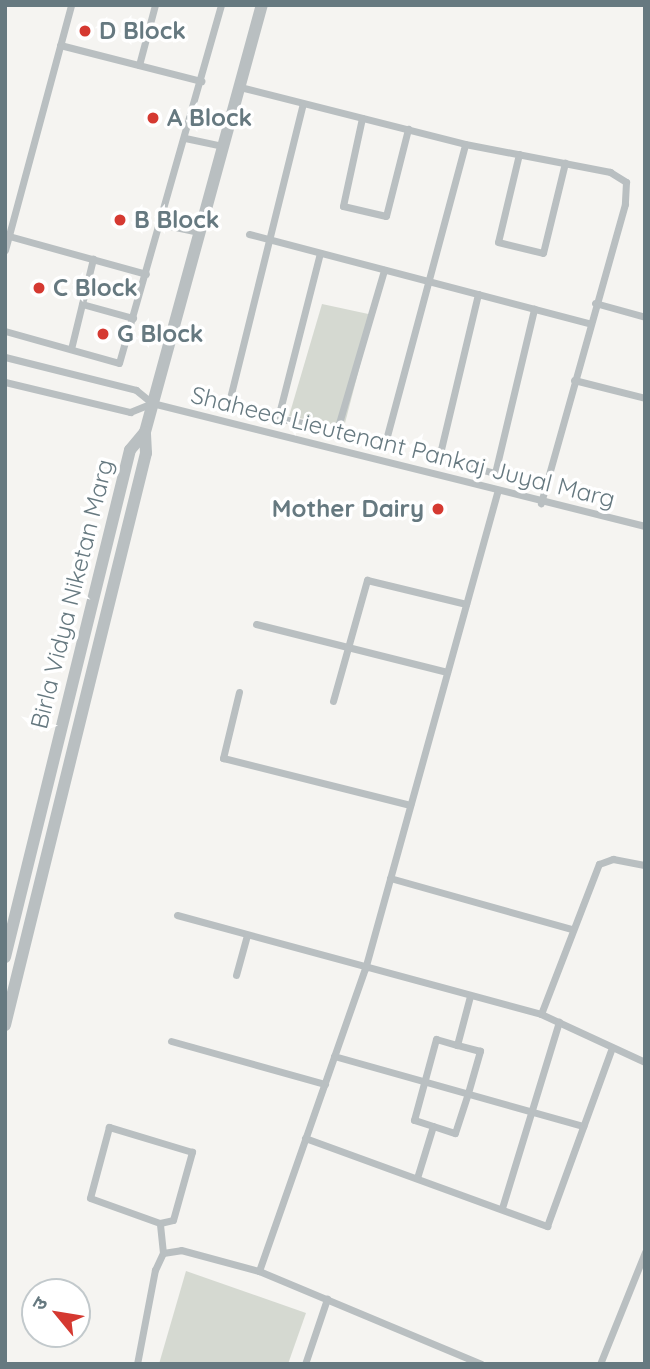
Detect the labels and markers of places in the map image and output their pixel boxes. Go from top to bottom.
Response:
place label: D Block [99,17,186,45]
marker: D Block [77,23,93,39]
place label: A Block [167,104,252,132]
marker: A Block [145,110,161,126]
place label: B Block [134,206,219,234]
marker: B Block [112,212,128,228]
place label: C Block [53,274,138,302]
marker: C Block [31,280,47,296]
place label: G Block [117,320,203,348]
marker: G Block [95,326,111,342]
place label: Mother Dairy [272,495,424,523]
marker: Mother Dairy [430,501,446,517]

